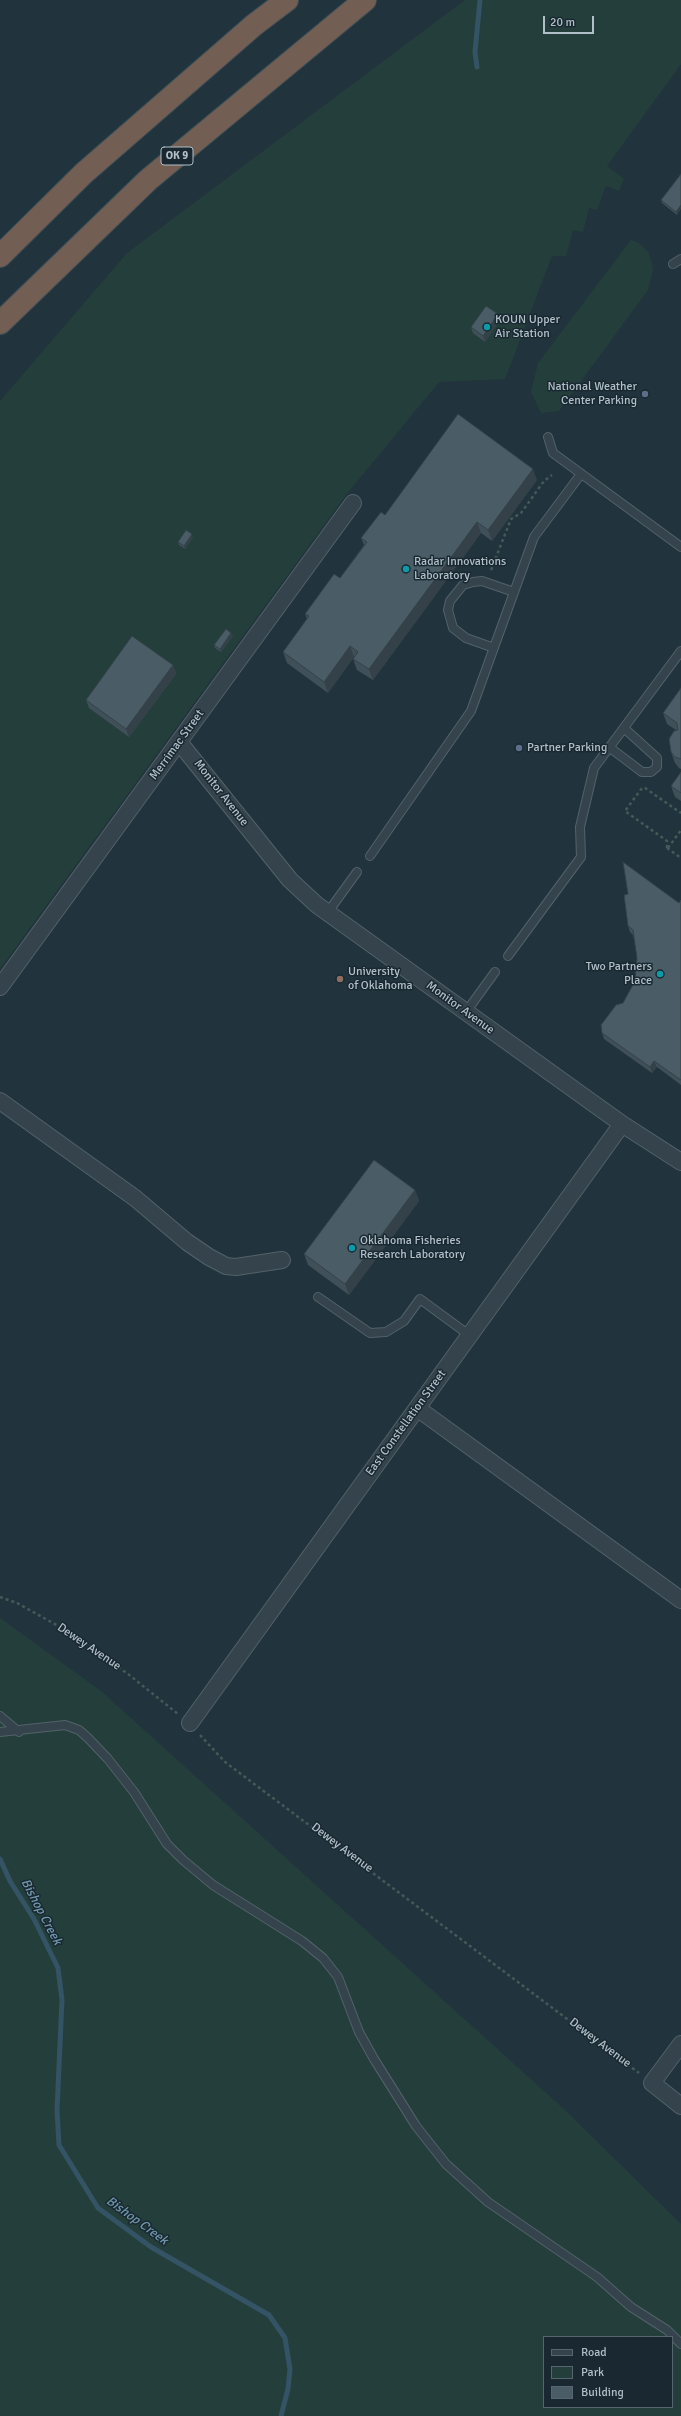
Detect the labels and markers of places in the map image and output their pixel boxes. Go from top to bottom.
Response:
place label: KOUN Upper Air Station [495,313,560,341]
marker: KOUN Upper Air Station [482,322,492,332]
place label: National Weather Center Parking [547,380,637,408]
marker: National Weather Center Parking [640,389,650,399]
place label: Radar Innovations Laboratory [414,555,506,583]
marker: Radar Innovations Laboratory [401,564,411,574]
place label: Partner Parking [527,741,607,755]
marker: Partner Parking [514,743,524,753]
place label: Two Partners Place [586,960,652,988]
place label: University of Oklahoma [348,965,413,993]
marker: Two Partners Place [655,969,665,979]
marker: University of Oklahoma [335,974,345,984]
place label: Oklahoma Fisheries Research Laboratory [360,1234,465,1262]
marker: Oklahoma Fisheries Research Laboratory [347,1243,357,1253]

